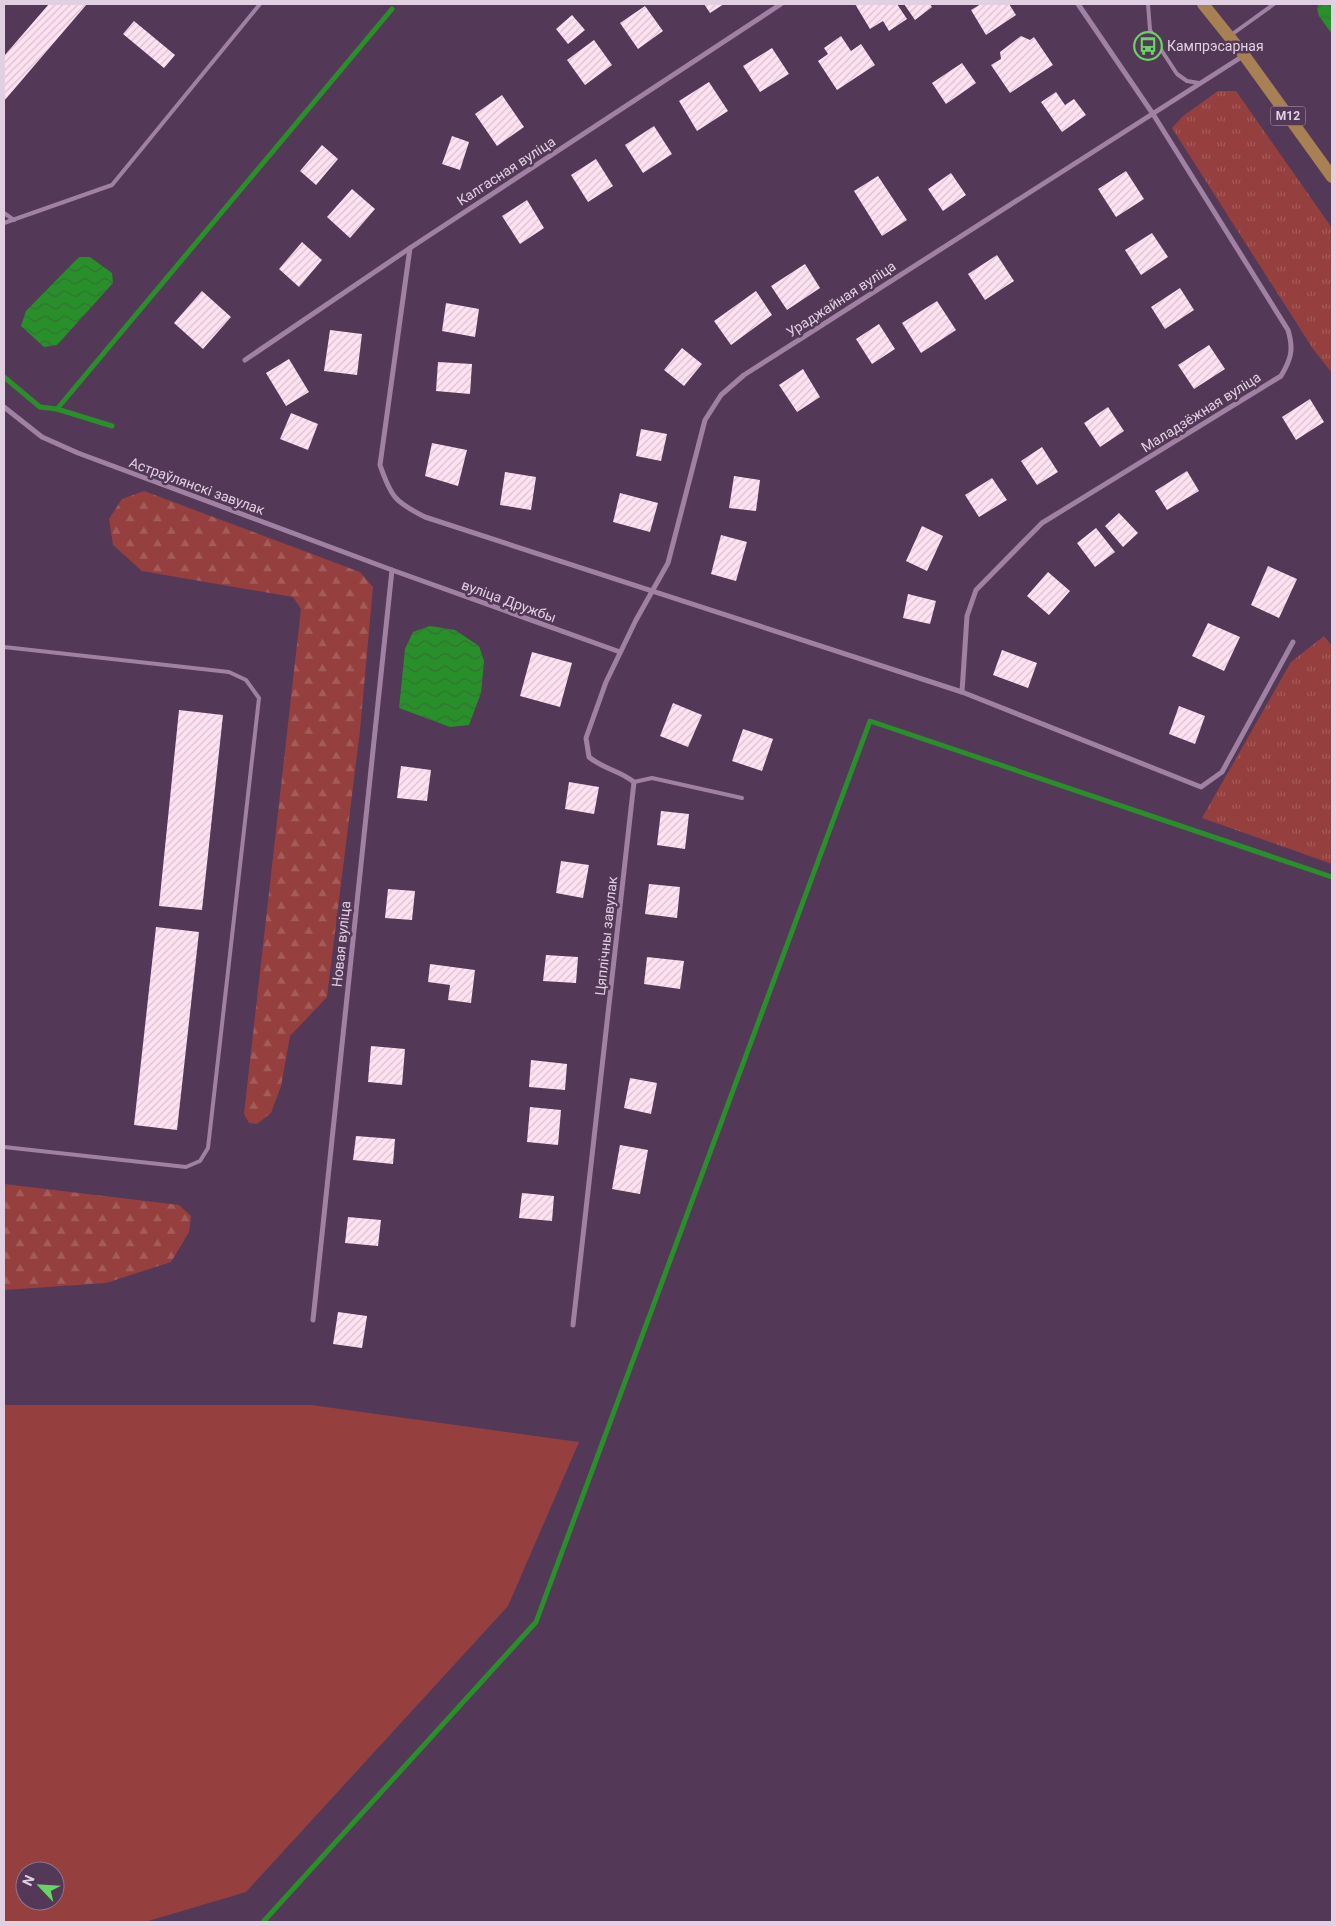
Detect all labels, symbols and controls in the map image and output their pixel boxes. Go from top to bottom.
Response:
bus stop icon: Кампрэсарная [1133,31,1163,61]
place label: Кампрэсарная [1167,38,1264,54]
road number: М12 [1270,106,1306,125]
street label: Калгасная вуліца [454,133,558,209]
street label: Ураджайная вуліца [783,258,899,340]
street label: Маладзёжная вуліца [1138,369,1264,455]
street label: Астраўлянскі завулак [127,454,267,518]
street label: вуліца Дружбы [460,576,558,626]
street label: Цяплічны завулак [592,875,620,996]
street label: Новая вуліца [329,900,353,988]
north arrow [15,1861,65,1911]
text: N [19,1873,38,1888]

